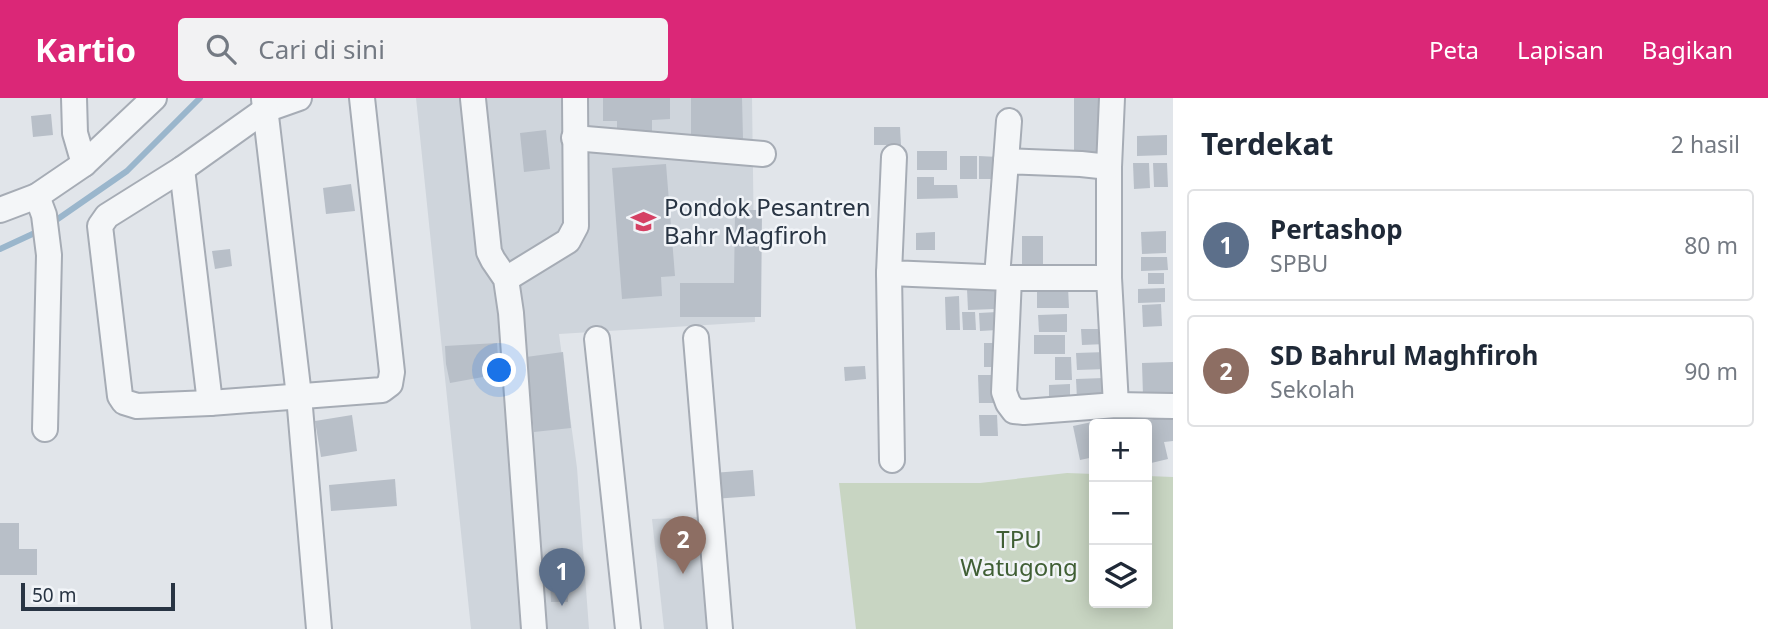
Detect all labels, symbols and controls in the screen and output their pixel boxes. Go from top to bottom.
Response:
search box [178,18,668,81]
text: Kartio [35,27,136,72]
icon: search [202,30,240,68]
text: Cari di sini [258,31,385,67]
text: Peta [1429,33,1479,66]
text: Lapisan [1517,33,1604,66]
text: Bagikan [1642,33,1733,66]
text: Terdekat [1201,123,1333,164]
text: 2 hasil [1671,128,1740,160]
place label: Pondok Pesantren Bahr Magfiroh [664,190,871,251]
school or university icon: Pondok Pesantren Bahr Magfiroh [630,208,658,236]
text: Pertashop [1270,211,1403,247]
text: 1 [1219,229,1233,261]
text: 80 m [1684,229,1738,261]
text: SPBU [1270,247,1328,279]
text: SD Bahrul Maghfiroh [1270,337,1538,373]
your location [482,353,516,387]
text: 2 [1219,355,1233,387]
text: 90 m [1684,355,1738,387]
text: Sekolah [1270,373,1355,405]
map controls [1089,419,1152,608]
button: + [1089,419,1152,482]
button: − [1089,482,1152,545]
pin: 2 [660,516,706,574]
park label: TPU Watugong [960,522,1078,583]
button: layers [1089,545,1152,608]
pin: 1 [539,548,585,606]
scale bar [21,580,175,612]
text: 50 m [32,582,76,608]

